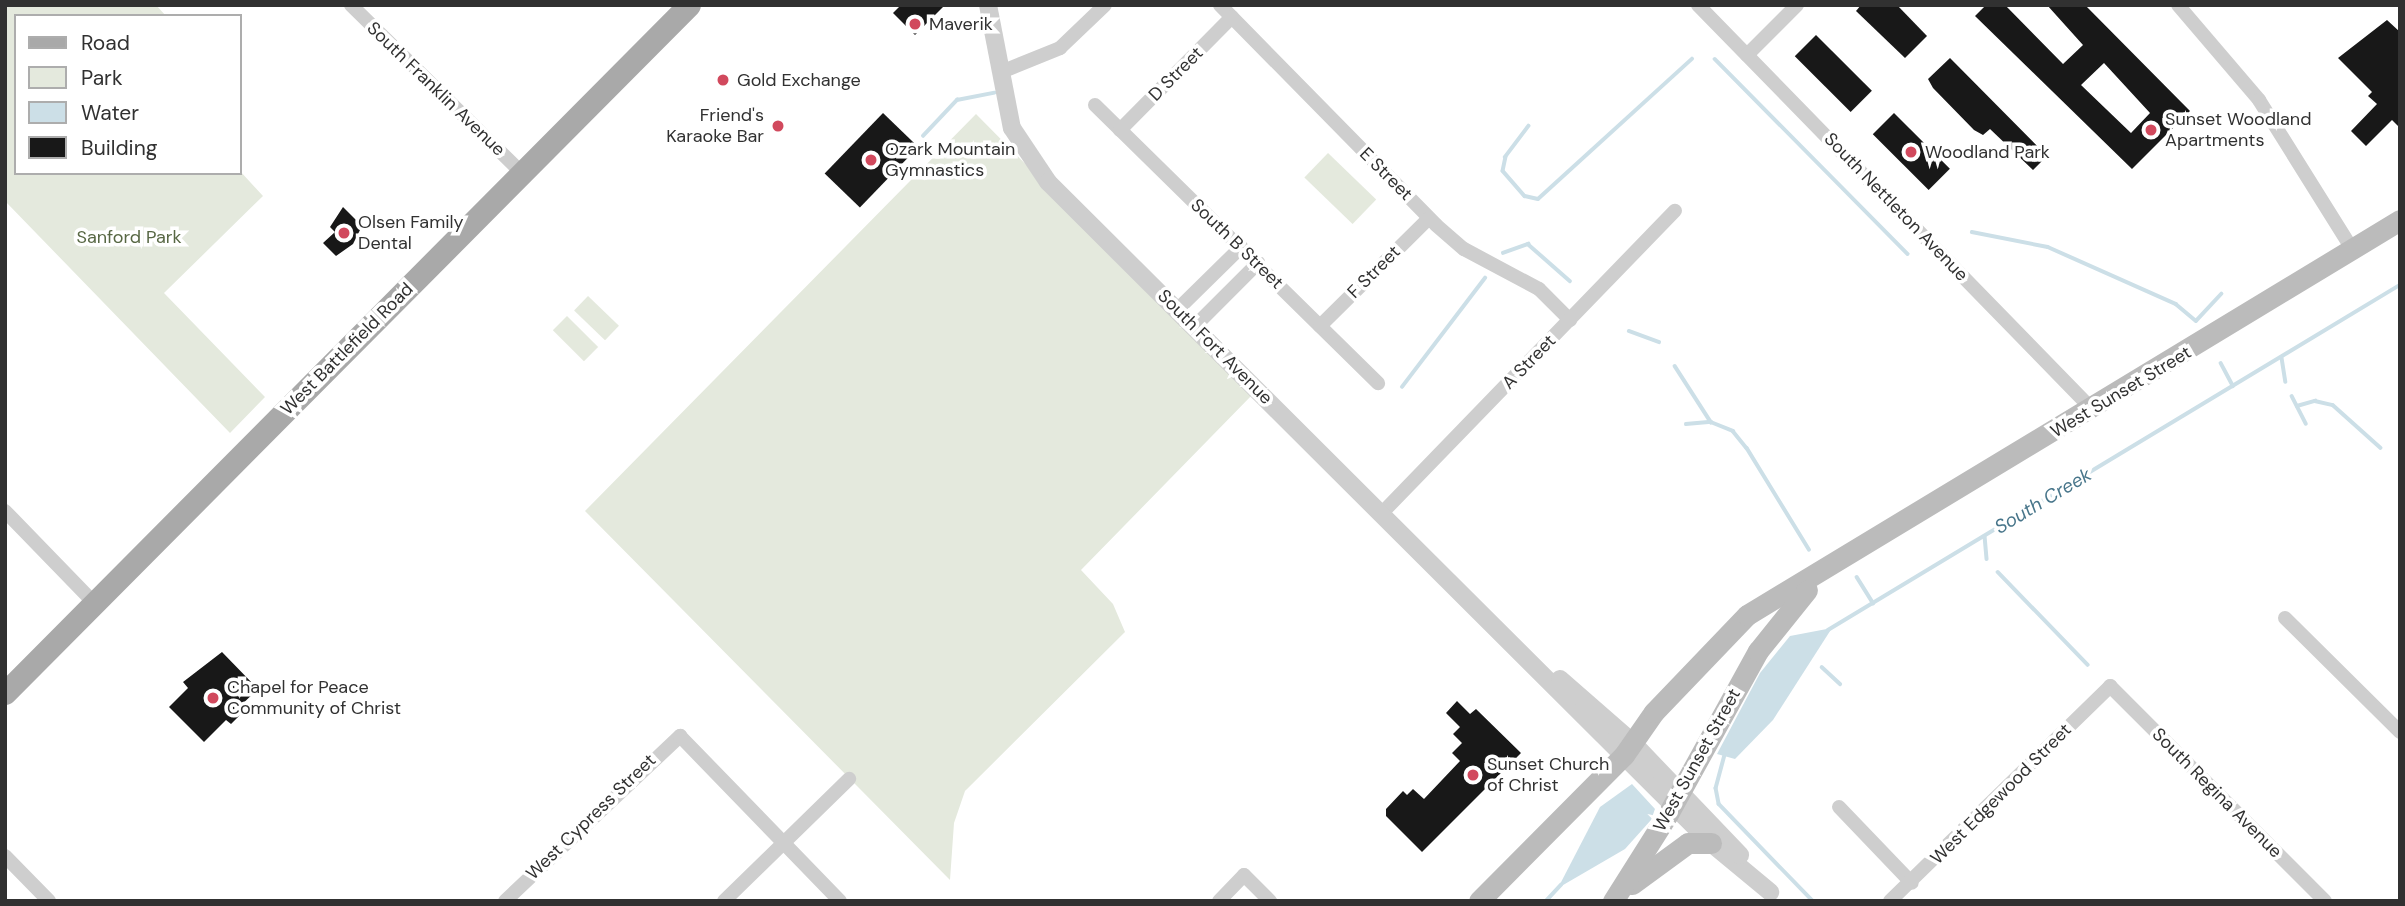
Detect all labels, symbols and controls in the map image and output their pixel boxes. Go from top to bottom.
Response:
place label: Maverik [929,13,993,35]
legend [14,14,242,175]
marker: Maverik [907,16,923,32]
street label: South Franklin Avenue [362,17,510,161]
text: Road [81,29,130,57]
street label: D Street [1144,42,1208,106]
text: Park [81,64,122,92]
place label: Gold Exchange [737,69,861,91]
marker: Gold Exchange [715,72,731,88]
text: Water [81,99,139,127]
place label: Friend's Karaoke Bar [666,105,764,148]
place label: Sunset Woodland Apartments [2165,109,2311,152]
marker: Friend's Karaoke Bar [770,118,786,134]
marker: Sunset Woodland Apartments [2143,122,2159,138]
street label: South Nettleton Avenue [1820,128,1972,286]
text: Building [81,134,157,162]
place label: Ozark Mountain Gymnastics [885,139,1015,182]
place label: Woodland Park [1925,141,2050,163]
street label: E Street [1355,143,1417,205]
marker: Woodland Park [1903,144,1919,160]
marker: Ozark Mountain Gymnastics [863,152,879,168]
street label: South B Street [1186,194,1288,294]
place label: Olsen Family Dental [358,212,464,255]
marker: Olsen Family Dental [336,225,352,241]
park label: Sanford Park [77,226,181,248]
street label: F Street [1343,241,1405,303]
street label: West Battlefield Road [276,278,418,420]
street label: South Fort Avenue [1153,285,1277,409]
street label: A Street [1498,330,1560,394]
street label: West Sunset Street [2047,342,2195,442]
water label: South Creek [1991,463,2095,539]
place label: Chapel for Peace Community of Christ [227,677,401,720]
street label: West Sunset Street [1649,685,1745,835]
marker: Chapel for Peace Community of Christ [205,690,221,706]
street label: West Edgewood Street [1926,719,2076,869]
street label: South Regina Avenue [2148,724,2286,862]
street label: West Cypress Street [522,750,660,884]
place label: Sunset Church of Christ [1487,754,1609,796]
marker: Sunset Church of Christ [1465,767,1481,783]

